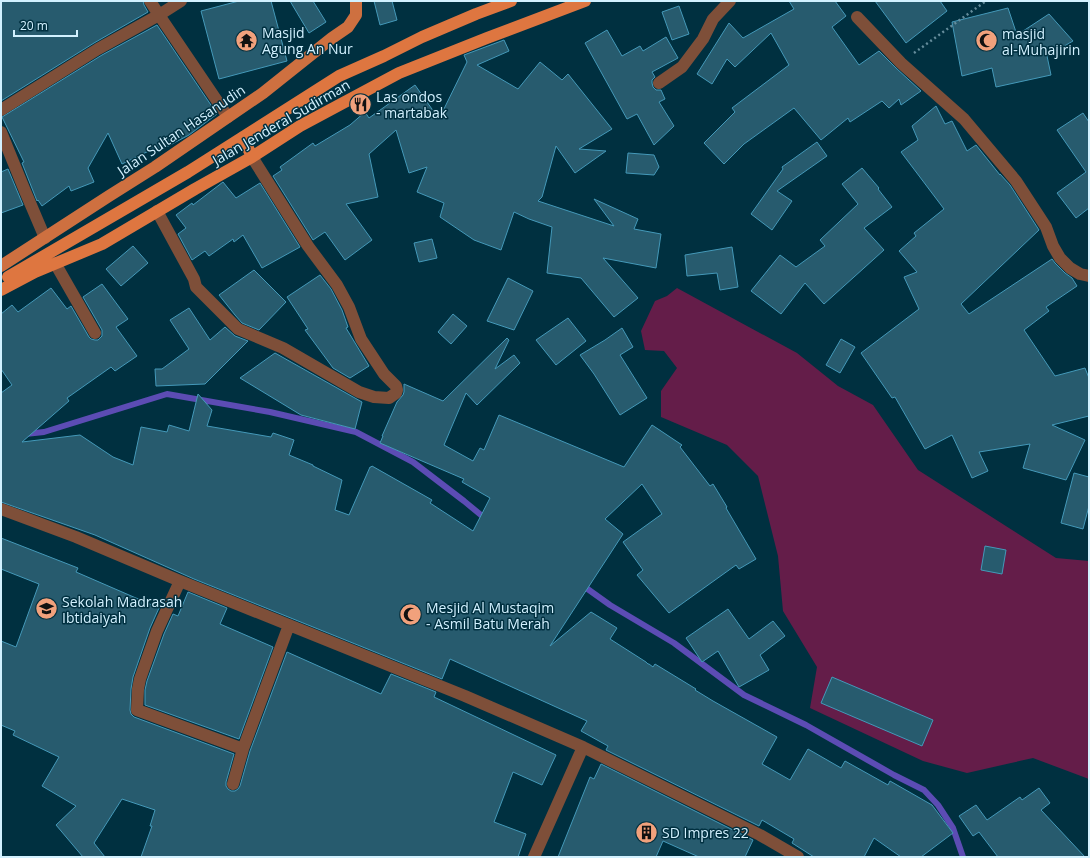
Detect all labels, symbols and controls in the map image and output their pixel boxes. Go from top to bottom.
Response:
scale bar [14,12,77,38]
text: 20 m [20,17,48,34]
place label: Masjid Agung An Nur [262,23,353,58]
place label: masjid al-Muhajirin [1002,24,1080,59]
temple icon: Masjid Agung An Nur [234,27,260,53]
mosque icon: masjid al-Muhajirin [974,28,1000,54]
street label: Jalan Jenderal Sudirman [207,75,353,170]
street label: Jalan Sultan Hasanudin [112,80,249,181]
place label: Las ondos - martabak [376,87,448,122]
restaurant icon: Las ondos - martabak [347,91,373,117]
place label: Sekolah Madrasah Ibtidaiyah [62,592,182,627]
school or university icon: Sekolah Madrasah Ibtidaiyah [33,596,59,622]
place label: Mesjid Al Mustaqim - Asmil Batu Merah [426,598,554,633]
mosque icon: Mesjid Al Mustaqim - Asmil Batu Merah [397,602,423,628]
building icon: SD Impres 22 [633,819,659,845]
place label: SD Impres 22 [662,823,749,842]

